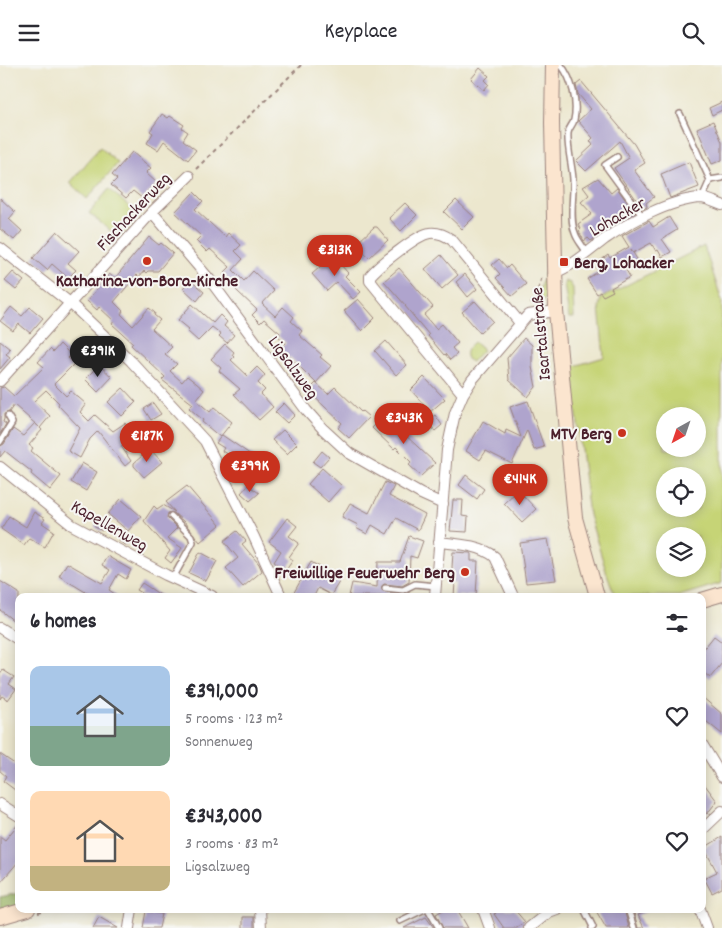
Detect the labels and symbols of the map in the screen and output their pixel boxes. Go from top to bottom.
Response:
street label: Fischackerweg [92,168,178,258]
street label: Lohacker [585,192,651,244]
pin: €313K [300,235,370,277]
place label: Berg, Lohacker [574,252,674,277]
marker: Katharina-von-Bora-Kirche [141,255,153,267]
marker: Berg, Lohacker [558,256,570,268]
place label: Katharina-von-Bora-Kirche [56,270,238,295]
street label: Isartalstraße [526,286,559,381]
street label: Ligsalzweg [260,332,324,405]
pin: €391K [63,335,133,378]
pin: €343K [369,403,439,445]
north arrow [656,407,706,457]
pin: €187K [112,421,182,463]
place label: MTV Berg [550,423,612,448]
marker: MTV Berg [616,427,628,439]
pin: €399K [215,451,285,493]
pin: €414K [485,463,555,506]
street label: Kapellenweg [66,495,152,559]
place label: Freiwillige Feuerwehr Berg [275,562,455,587]
marker: Freiwillige Feuerwehr Berg [459,566,471,578]

